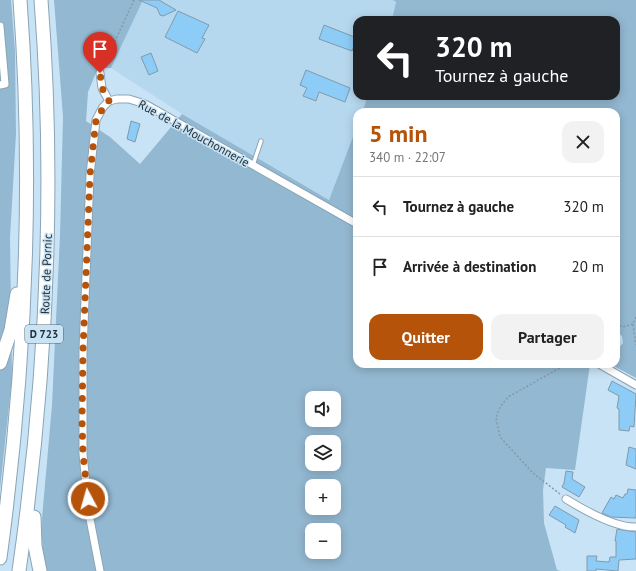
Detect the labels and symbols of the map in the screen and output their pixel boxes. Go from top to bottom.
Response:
pin [83,32,117,73]
street label: Rue de la Mouchonnerie [136,96,252,170]
street label: Route de Pornic [37,233,55,314]
road number: D 723 [25,325,63,343]
position arrow [67,478,109,520]

